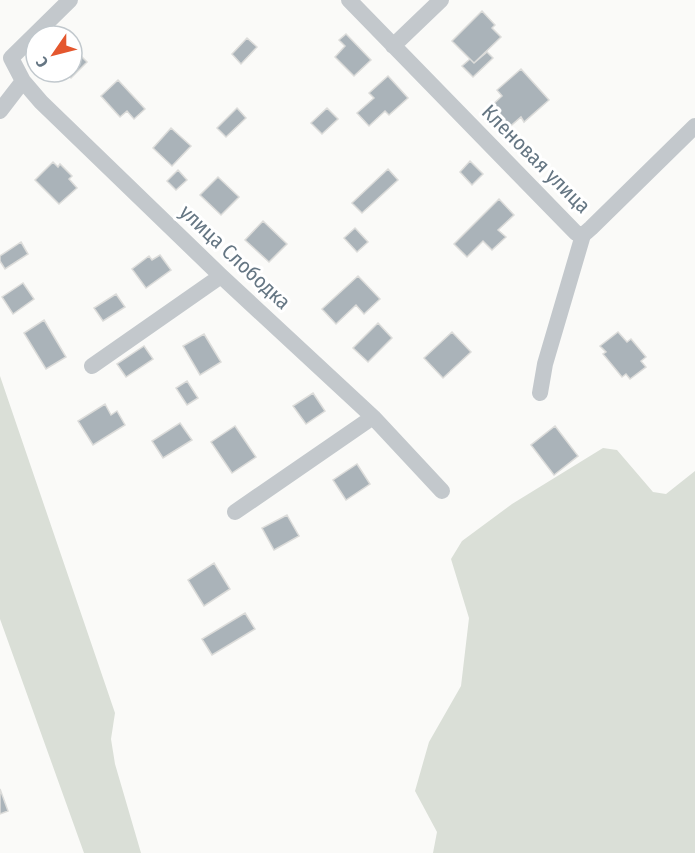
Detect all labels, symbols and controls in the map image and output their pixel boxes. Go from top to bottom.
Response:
north arrow [24,24,84,84]
text: С [32,53,52,71]
street label: Кленовая улица [476,99,596,219]
street label: улица Слободка [174,199,296,315]

